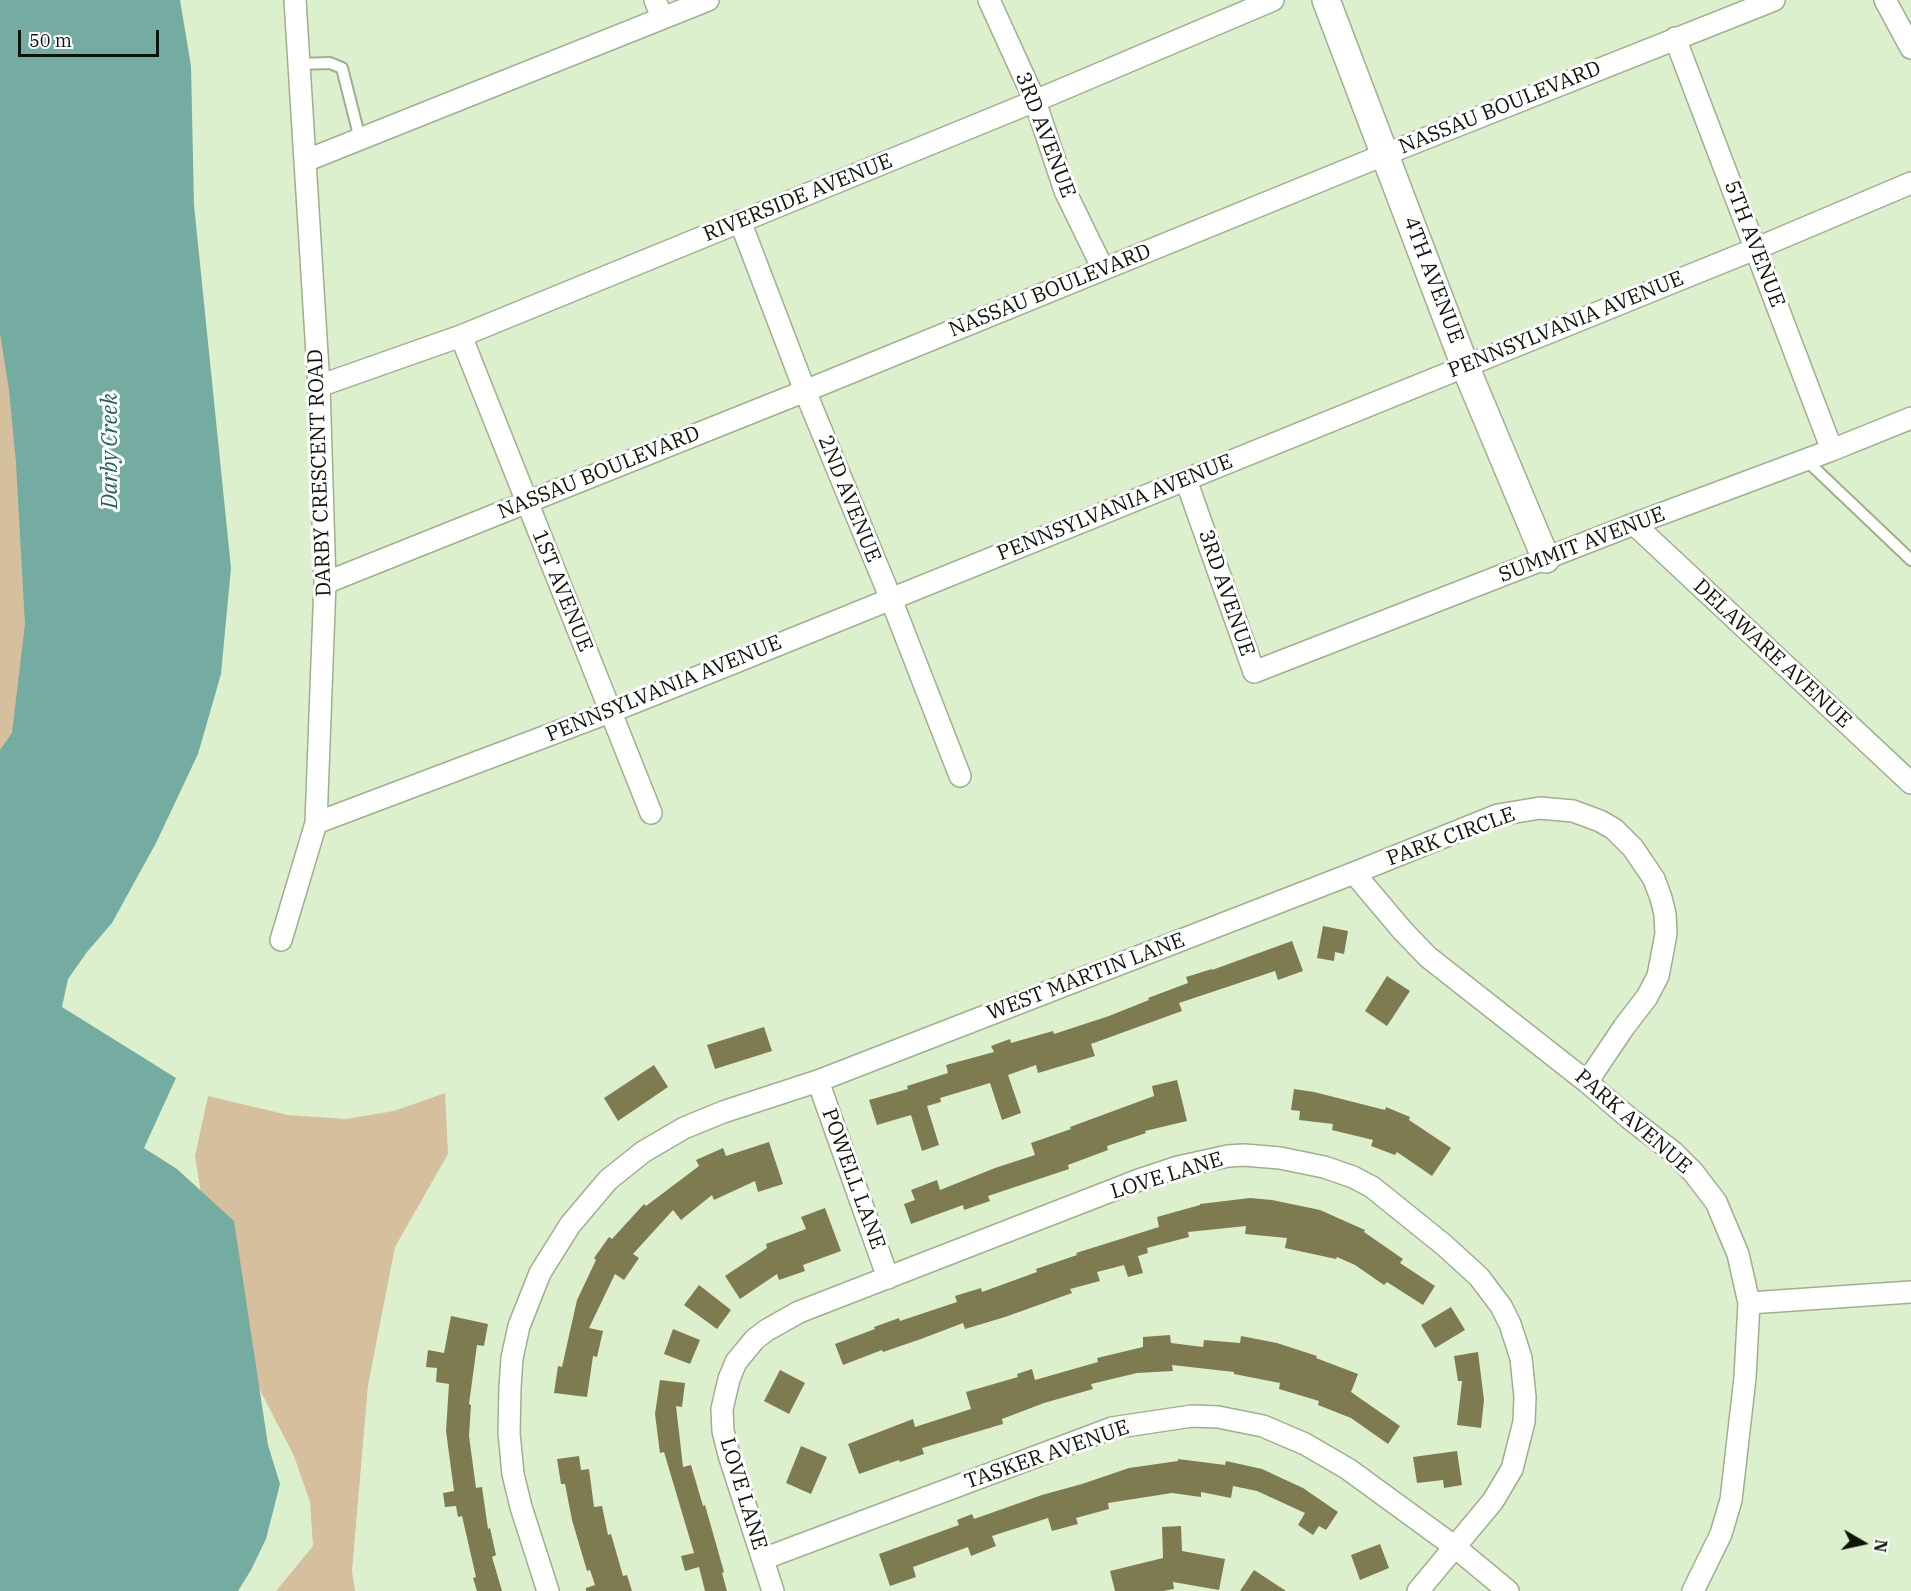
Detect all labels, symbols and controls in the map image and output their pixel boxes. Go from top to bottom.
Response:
scale bar [21,18,162,56]
text: 50 m [29,29,72,52]
street label: NASSAU BOULEVARD [1395,56,1605,160]
street label: 3RD AVENUE [1010,69,1080,201]
street label: RIVERSIDE AVENUE [700,149,896,247]
street label: 5TH AVENUE [1718,177,1790,311]
street label: 4TH AVENUE [1397,213,1469,347]
street label: NASSAU BOULEVARD [945,239,1155,343]
street label: PENNSYLVANIA AVENUE [1445,266,1687,384]
street label: DARBY CRESCENT ROAD [303,349,337,597]
water label: Darby Creek [98,393,124,509]
street label: NASSAU BOULEVARD [494,421,704,525]
street label: 2ND AVENUE [812,432,886,566]
street label: PENNSYLVANIA AVENUE [994,449,1236,567]
street label: SUMMIT AVENUE [1495,502,1669,588]
street label: 1ST AVENUE [526,526,598,656]
street label: 3RD AVENUE [1193,526,1259,660]
street label: DELAWARE AVENUE [1688,574,1856,734]
street label: PENNSYLVANIA AVENUE [543,630,785,748]
street label: PARK CIRCLE [1383,802,1519,872]
street label: WEST MARTIN LANE [984,928,1188,1026]
street label: PARK AVENUE [1569,1064,1697,1180]
street label: POWELL LANE [816,1105,890,1253]
street label: LOVE LANE [1108,1147,1226,1205]
street label: TASKER AVENUE [961,1415,1133,1495]
street label: LOVE LANE [714,1435,772,1553]
north arrow [1833,1513,1893,1573]
text: N [1870,1538,1892,1554]

